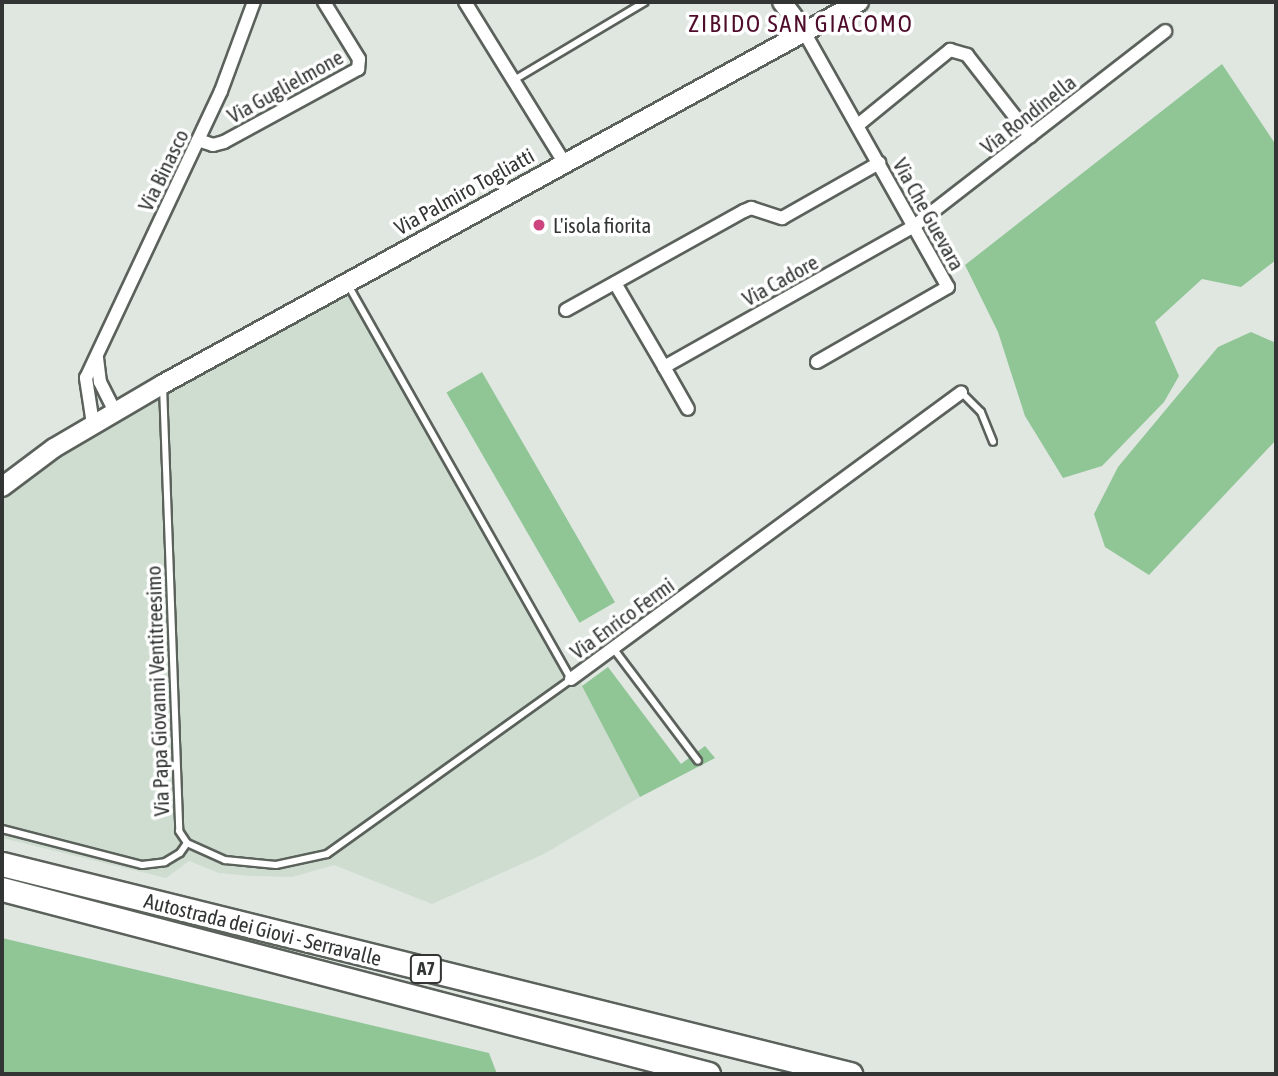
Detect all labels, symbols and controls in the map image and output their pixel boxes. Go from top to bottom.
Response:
district label: ZIBIDO SAN GIACOMO [691,10,911,38]
street label: Via Guglielmone [223,44,347,128]
street label: Via Rondinella [975,69,1081,159]
street label: Via Binasco [132,125,194,215]
street label: Via Palmiro Togliatti [390,142,538,240]
street label: Via Che Guevara [888,154,970,274]
place label: L'isola fiorita [553,212,651,238]
marker: L'isola fiorita [531,217,547,233]
street label: Via Cadore [738,249,822,311]
street label: Via Papa Giovanni Ventitreesimo [140,565,174,817]
street label: Via Enrico Fermi [565,572,679,664]
street label: Autostrada dei Giovi - Serravalle [142,887,384,971]
road number: A7 [408,953,444,984]

